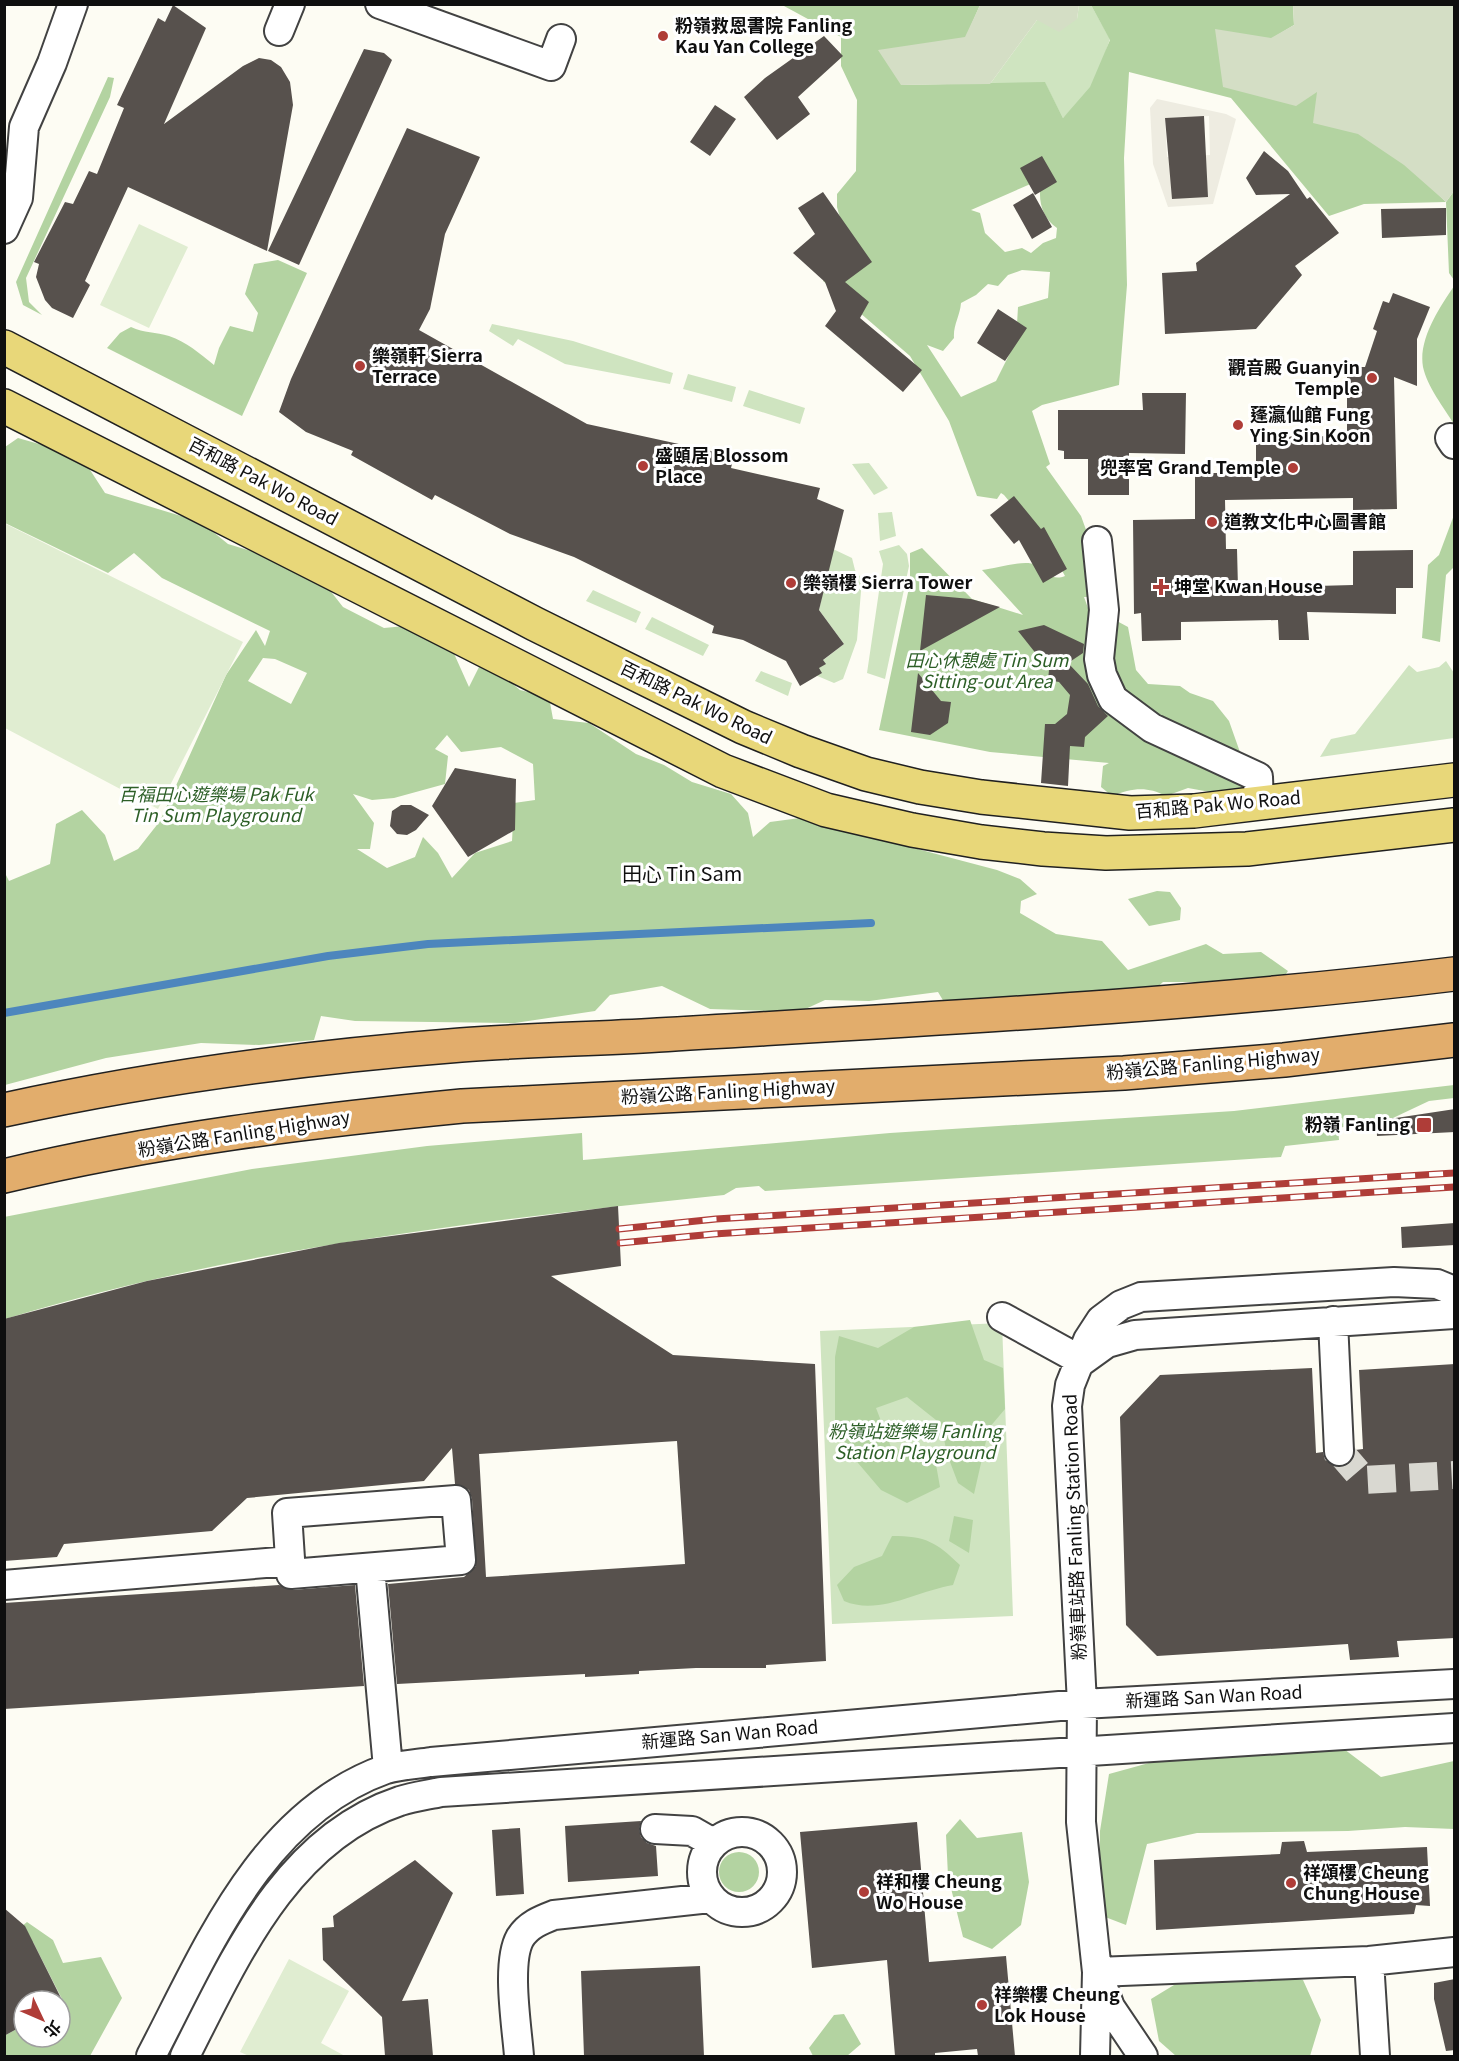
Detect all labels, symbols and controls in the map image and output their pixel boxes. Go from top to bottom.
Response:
place label: 粉嶺救恩書院 Fanling Kau Yan College [675,11,853,58]
marker: 粉嶺救恩書院 Fanling Kau Yan College [656,29,670,43]
place label: 樂嶺軒 Sierra Terrace [372,341,483,388]
place label: 觀音殿 Guanyin Temple [1228,353,1360,400]
marker: 樂嶺軒 Sierra Terrace [353,359,367,373]
marker: 觀音殿 Guanyin Temple [1365,371,1379,385]
place label: 蓬瀛仙館 Fung Ying Sin Koon [1249,400,1371,447]
marker: 蓬瀛仙館 Fung Ying Sin Koon [1231,418,1245,432]
street label: 百和路 Pak Wo Road [184,430,344,531]
place label: 盛頤居 Blossom Place [655,441,789,488]
place label: 兜率宮 Grand Temple [1100,453,1281,479]
marker: 盛頤居 Blossom Place [636,459,650,473]
marker: 兜率宮 Grand Temple [1286,461,1300,475]
place label: 道教文化中心圖書館 [1224,507,1386,533]
marker: 道教文化中心圖書館 [1205,515,1219,529]
place label: 樂嶺樓 Sierra Tower [803,568,972,594]
place label: 坤堂 Kwan House [1174,572,1323,598]
marker: 樂嶺樓 Sierra Tower [784,576,798,590]
marker: 坤堂 Kwan House [1152,578,1170,596]
park label: 田心休憩處 Tin Sum Sitting-out Area [905,646,1070,693]
street label: 百和路 Pak Wo Road [616,653,777,749]
park label: 百福田心遊樂場 Pak Fuk Tin Sum Playground [118,780,316,827]
street label: 百和路 Pak Wo Road [1134,783,1302,823]
district label: 田心 Tin Sam [622,858,742,887]
street label: 粉嶺公路 Fanling Highway [1105,1040,1321,1084]
street label: 粉嶺公路 Fanling Highway [620,1071,836,1109]
street label: 粉嶺公路 Fanling Highway [136,1102,352,1162]
place label: 粉嶺 Fanling [1305,1110,1410,1136]
marker: 粉嶺 Fanling [1415,1116,1433,1134]
street label: 粉嶺車站路 Fanling Station Road [1055,1393,1091,1661]
park label: 粉嶺站遊樂場 Fanling Station Playground [828,1417,1005,1464]
street label: 新運路 San Wan Road [1125,1677,1303,1713]
street label: 新運路 San Wan Road [640,1712,819,1754]
place label: 祥頌樓 Cheung Chung House [1303,1858,1429,1905]
place label: 祥和樓 Cheung Wo House [876,1867,1002,1914]
marker: 祥頌樓 Cheung Chung House [1284,1876,1298,1890]
marker: 祥和樓 Cheung Wo House [857,1885,871,1899]
place label: 祥樂樓 Cheung Lok House [994,1980,1120,2027]
north arrow [12,1989,72,2049]
marker: 祥樂樓 Cheung Lok House [975,1998,989,2012]
text: 北 [39,2016,68,2044]

